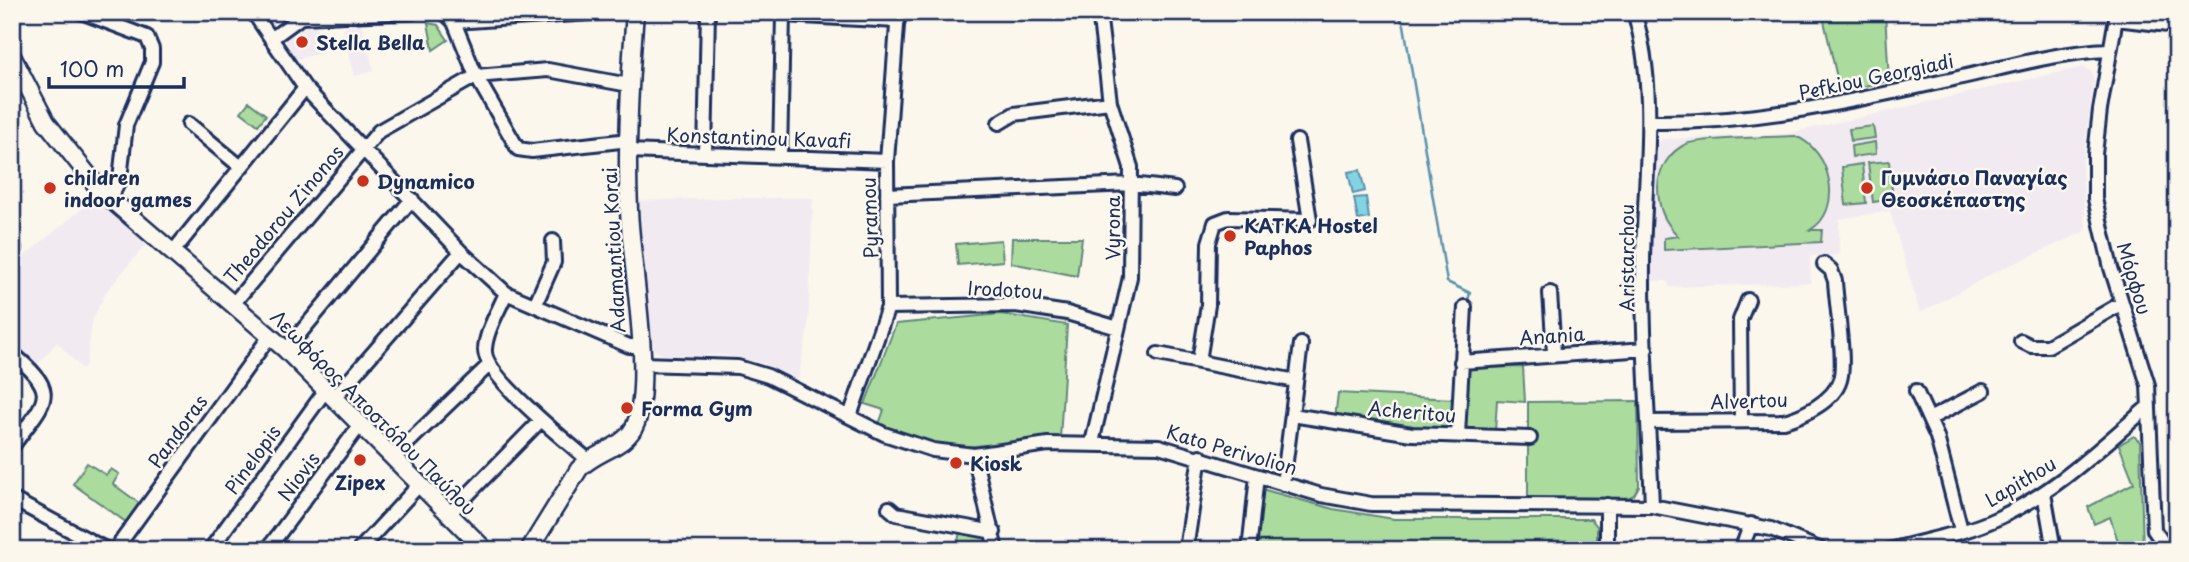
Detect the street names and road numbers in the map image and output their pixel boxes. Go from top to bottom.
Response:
street label: Pefkiou Georgiadi [1796,46,1956,106]
street label: Konstantinou Kavafi [666,120,852,154]
street label: Theodorou Zinonos [217,139,349,289]
street label: Adamantiou Korai [595,166,631,334]
street label: Pyramou [854,177,884,259]
street label: Vyrona [1098,195,1126,260]
street label: Aristarchou [1612,204,1640,312]
street label: Μόρφου [2111,238,2159,318]
street label: Irodotou [967,273,1043,305]
street label: Λεωφόρος Αποστόλου Παύλου [265,303,483,521]
street label: Anania [1518,319,1586,351]
street label: Alvertou [1710,385,1788,415]
street label: Pandoras [141,388,213,474]
street label: Acheritou [1367,393,1457,429]
street label: Kato Perivolion [1163,417,1301,481]
street label: Pinelopis [217,418,287,500]
street label: Niovis [270,446,326,506]
street label: Lapithou [1979,449,2061,513]

